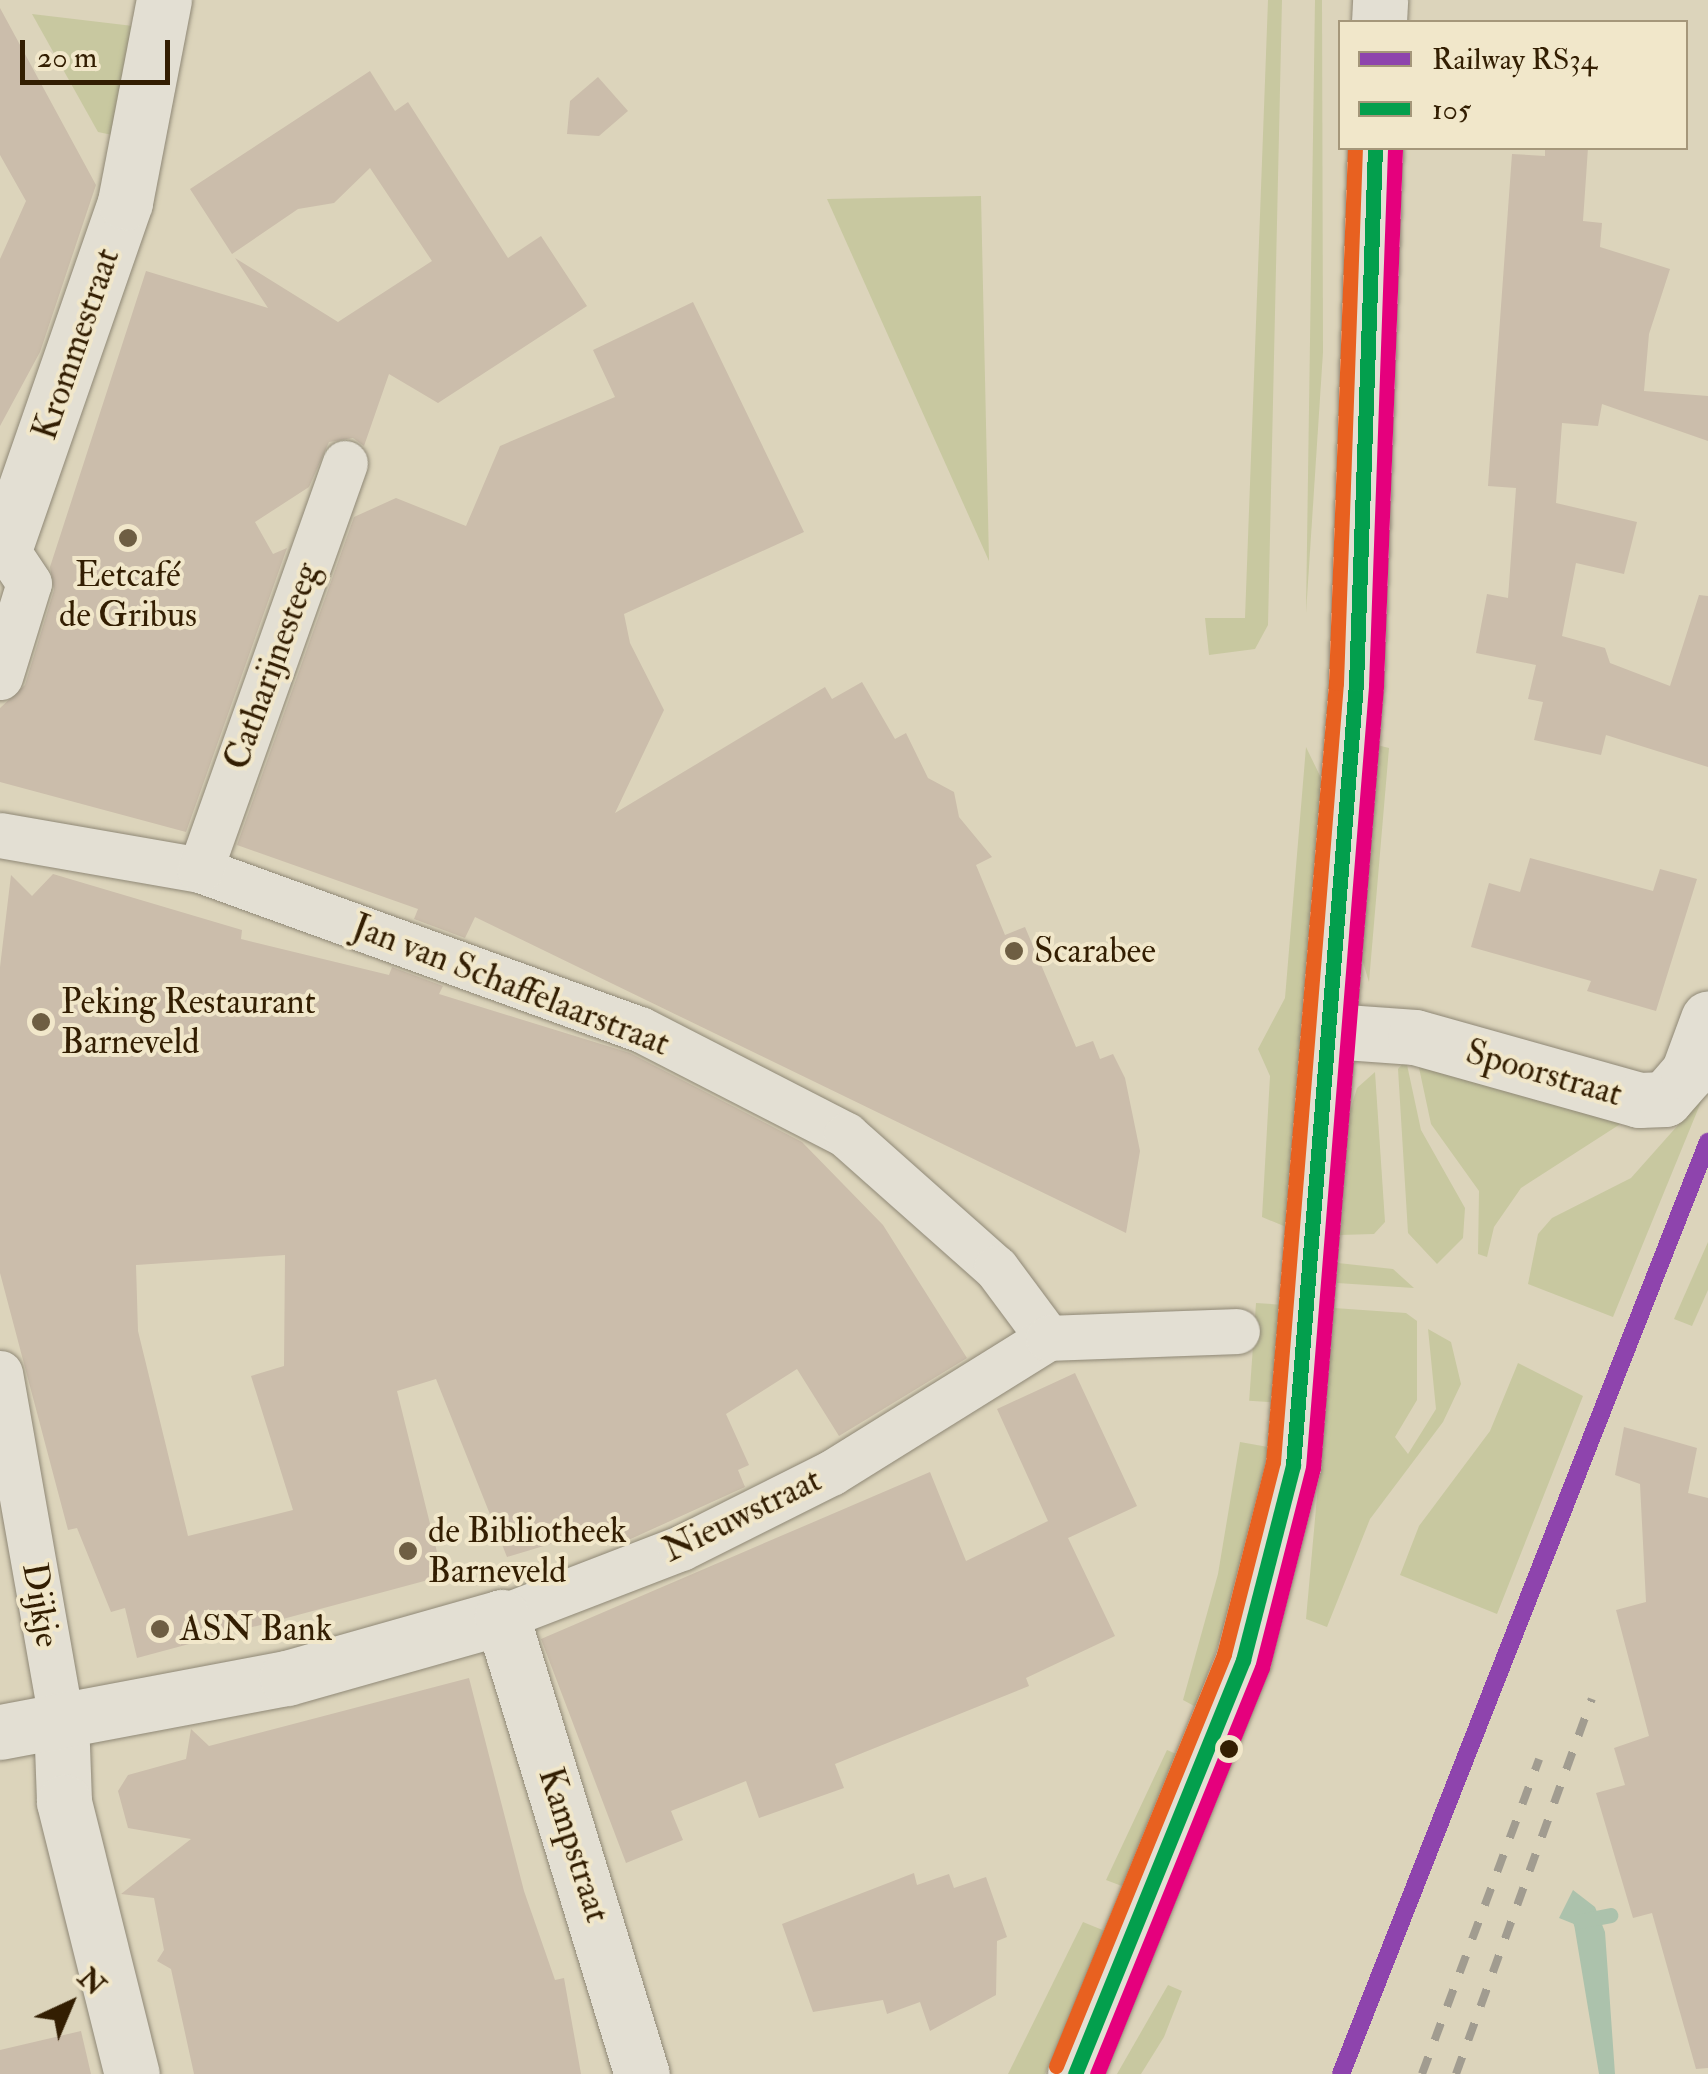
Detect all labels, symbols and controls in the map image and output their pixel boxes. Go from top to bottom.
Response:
scale bar [25,20,175,82]
legend [1338,20,1688,150]
text: 20 m [37,39,97,76]
text: Railway RS34 [1432,41,1597,78]
text: 105 [1432,91,1471,128]
street label: Krommestraat [24,243,128,445]
marker: Eetcafé de Gribus [117,527,139,549]
place label: Eetcafé de Gribus [59,554,197,636]
street label: Catharijnesteeg [215,557,329,775]
street label: Jan van Schaffelaarstraat [347,905,675,1065]
place label: Scarabee [1034,930,1156,972]
marker: Scarabee [1003,940,1025,962]
place label: Peking Restaurant Barneveld [61,981,316,1063]
marker: Peking Restaurant Barneveld [30,1011,52,1033]
street label: Spoorstraat [1461,1031,1627,1115]
street label: Nieuwstraat [656,1459,828,1571]
place label: de Bibliotheek Barneveld [428,1510,627,1592]
marker: de Bibliotheek Barneveld [397,1540,419,1562]
street label: Dijkje [13,1560,69,1650]
place label: ASN Bank [180,1608,333,1650]
marker: ASN Bank [149,1618,171,1640]
unlabelled marker [1219,1739,1239,1759]
street label: Kampstraat [529,1762,619,1928]
north arrow [20,1954,120,2054]
text: N [70,1961,112,2003]

